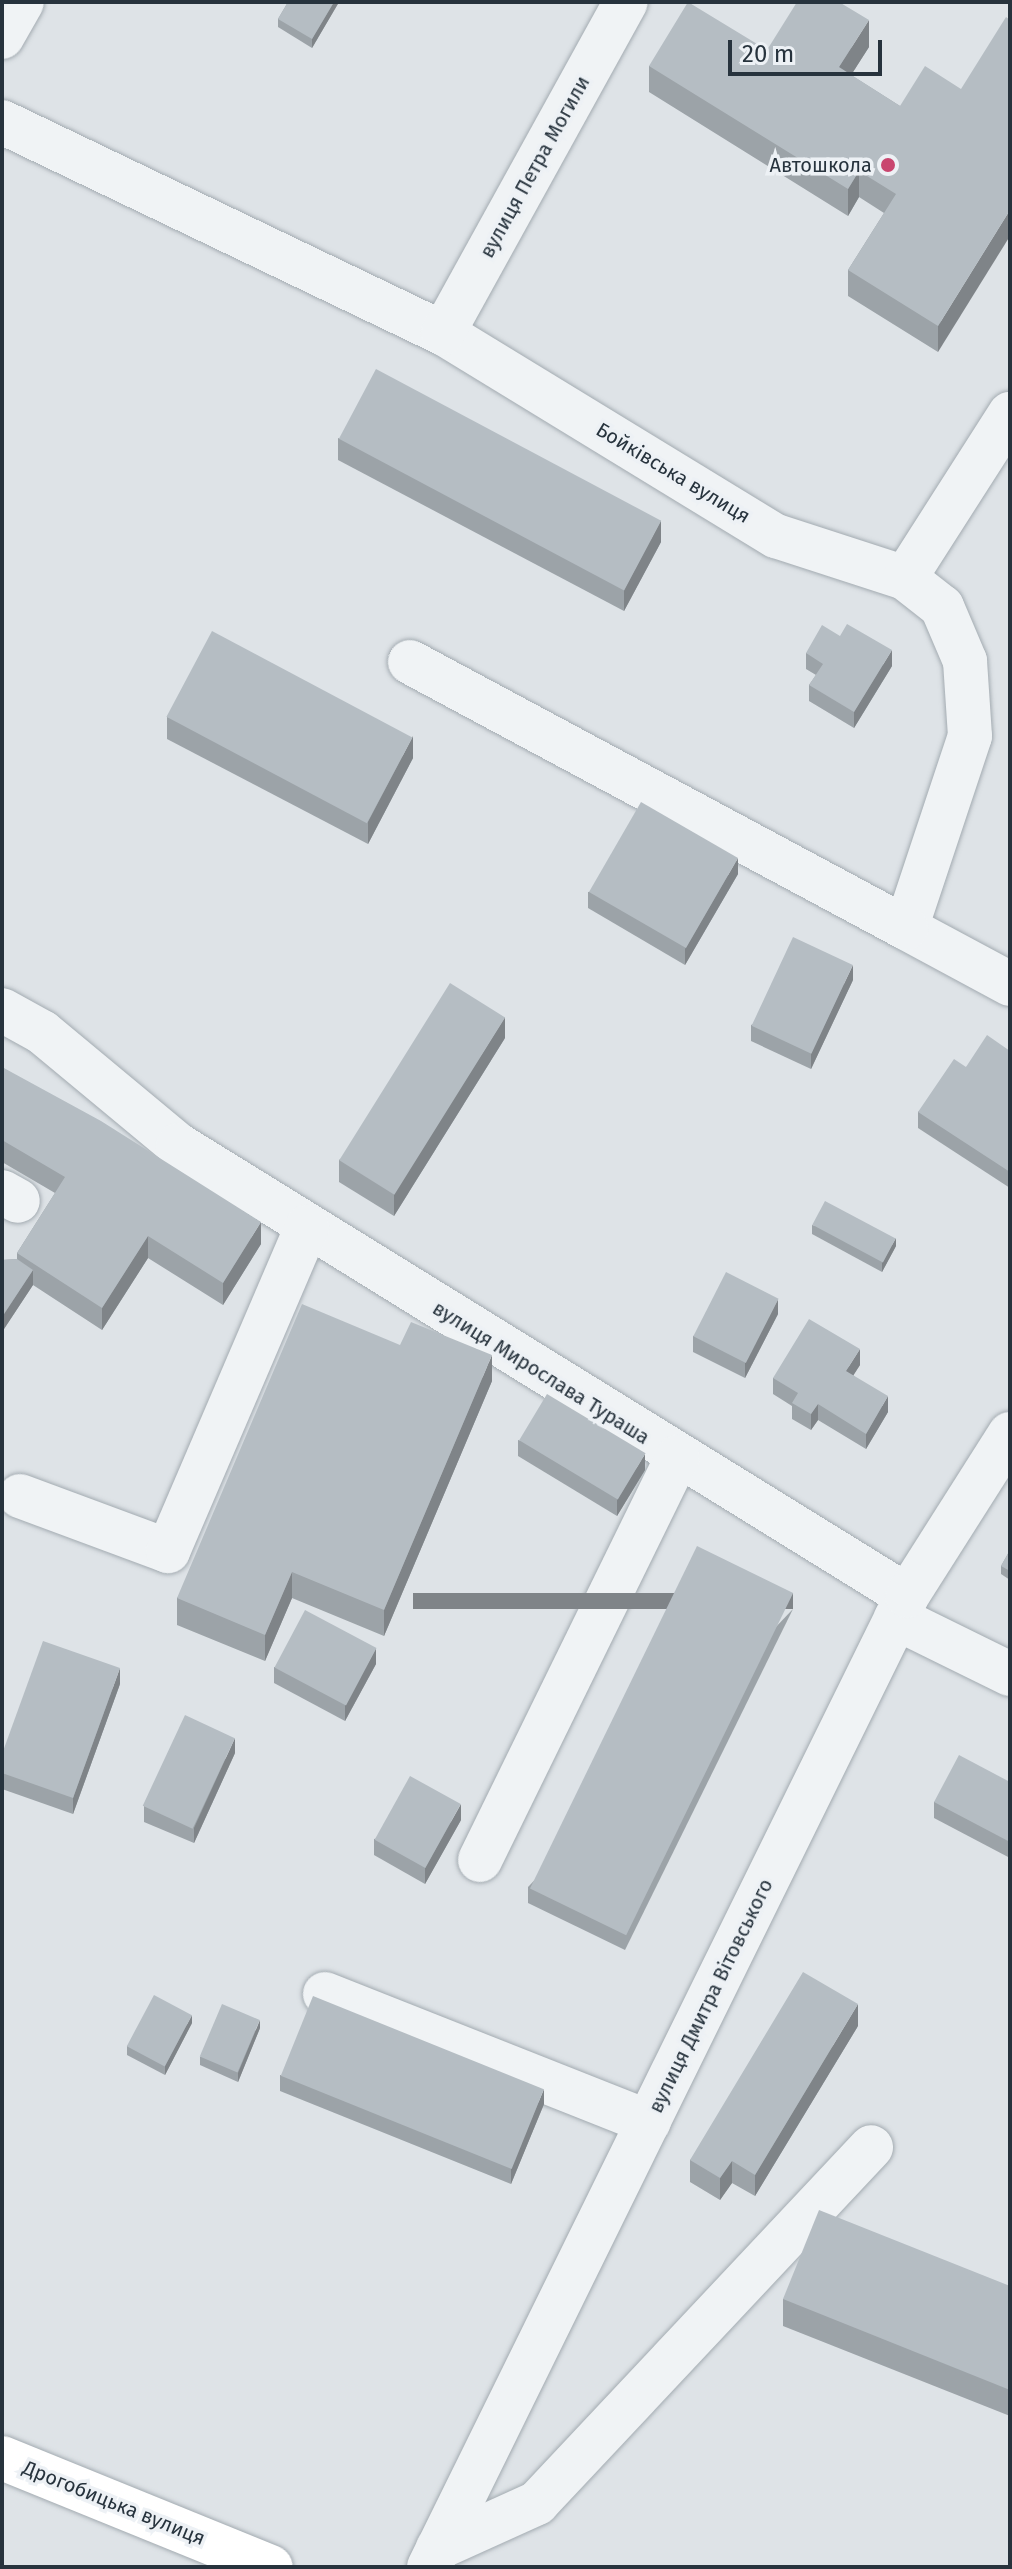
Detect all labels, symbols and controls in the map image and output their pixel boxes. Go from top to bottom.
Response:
scale bar [732,24,886,74]
text: 20 m [742,40,794,68]
street label: вулиця Петра Могили [475,72,595,262]
place label: Автошкола [769,153,872,177]
marker: Автошкола [879,156,897,174]
street label: Бойківська вулиця [592,418,754,528]
street label: вулиця Мирослава Тураша [428,1296,654,1450]
street label: вулиця Дмитра Вітовського [644,1875,778,2117]
street label: Дрогобицька вулиця [19,2455,209,2551]

